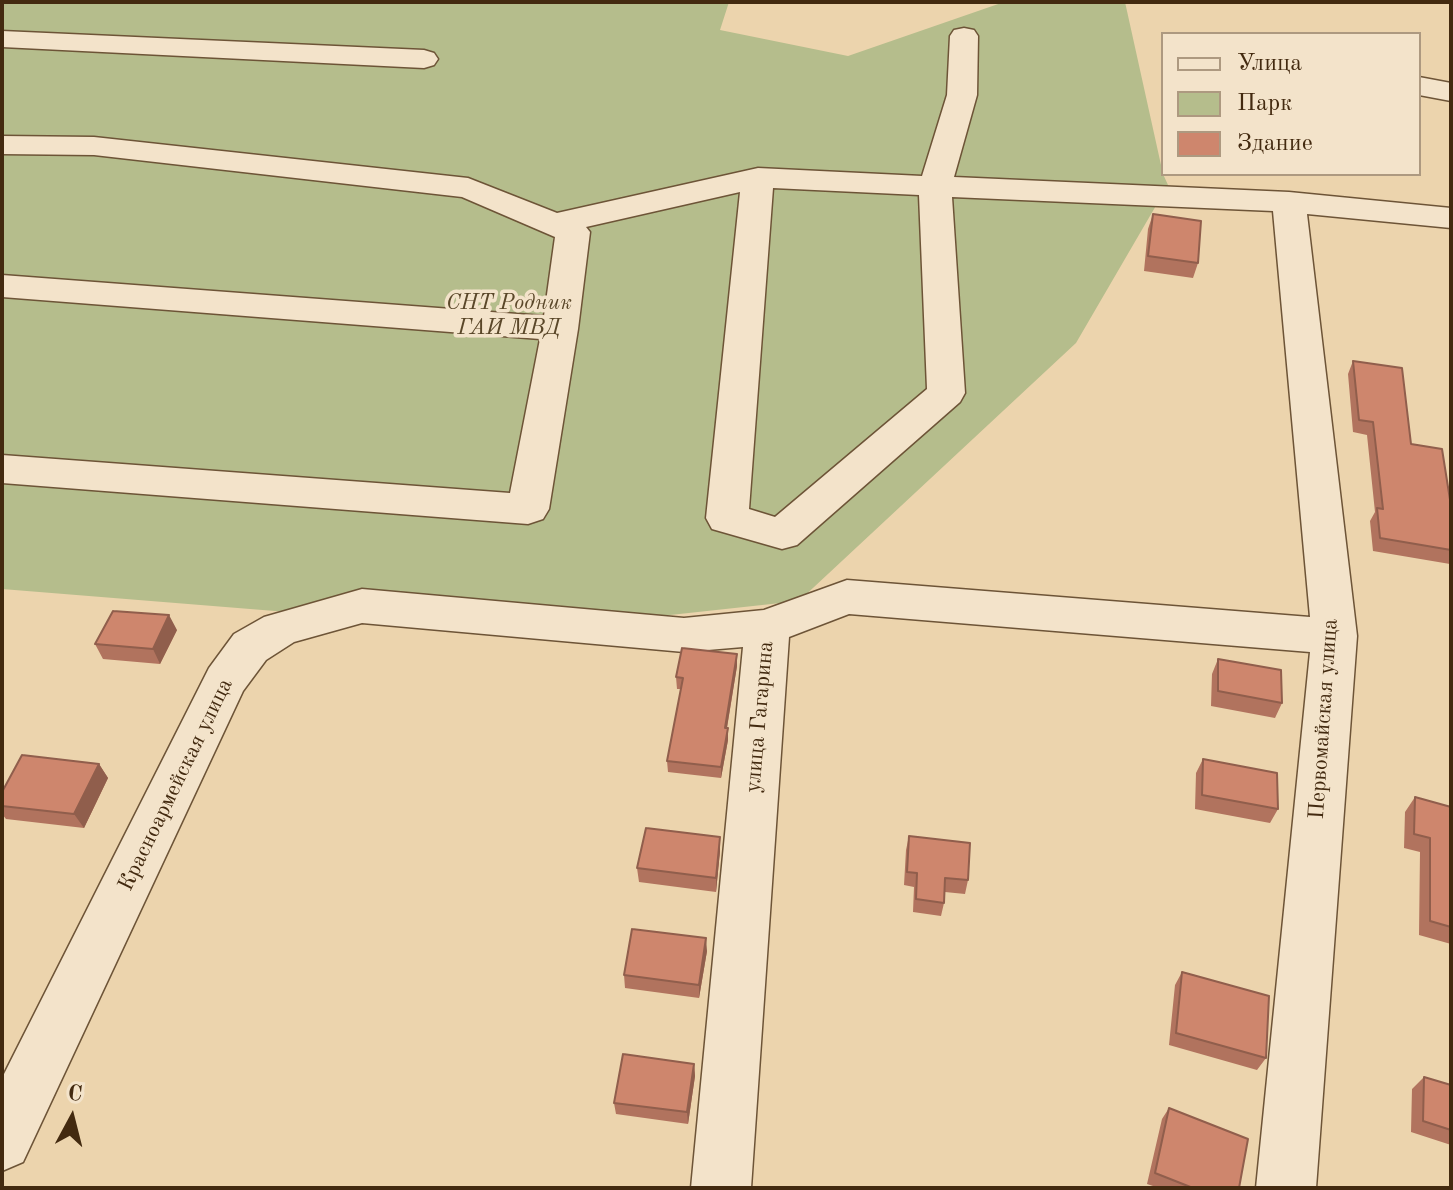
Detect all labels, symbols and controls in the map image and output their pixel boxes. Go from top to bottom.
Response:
legend [1161,32,1421,176]
text: Улица [1237,52,1302,76]
text: Парк [1237,92,1292,116]
text: Здание [1237,132,1313,156]
park label: СНТ Родник ГАИ МВД [446,290,572,342]
street label: Первомайская улица [1304,618,1344,820]
street label: улица Гагарина [740,640,780,794]
street label: Красноармейская улица [113,674,239,896]
north arrow [32,1078,112,1158]
text: С [66,1082,83,1106]

